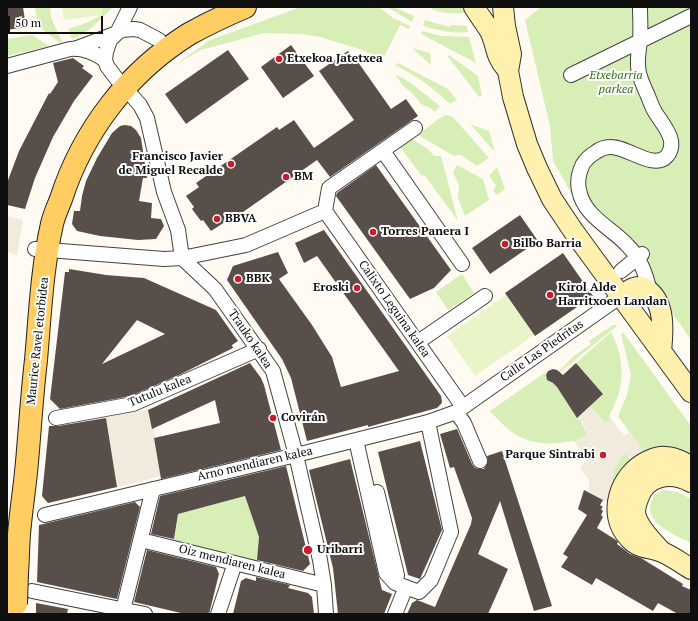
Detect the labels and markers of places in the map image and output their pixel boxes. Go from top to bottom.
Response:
place label: Etxekoa Jatetxea [287,52,383,66]
marker: Etxekoa Jatetxea [274,54,284,64]
place label: Francisco Javier de Miguel Recalde [118,150,223,178]
marker: Francisco Javier de Miguel Recalde [226,159,236,169]
place label: BM [294,170,313,184]
marker: BM [281,172,291,182]
place label: BBVA [225,212,257,226]
marker: BBVA [212,214,222,224]
place label: Torres Panera I [381,225,469,239]
marker: Torres Panera I [368,227,378,237]
place label: Bilbo Barria [513,237,582,251]
marker: Bilbo Barria [500,239,510,249]
place label: BBK [246,272,270,286]
marker: BBK [233,274,243,284]
place label: Eroski [313,281,349,295]
place label: Kirol Alde Harritxoen Landan [558,281,667,309]
marker: Eroski [352,283,362,293]
marker: Kirol Alde Harritxoen Landan [545,290,555,300]
place label: Covirán [281,411,326,425]
marker: Covirán [268,413,278,423]
place label: Parque Sintrabi [505,448,595,462]
marker: Parque Sintrabi [598,450,608,460]
place label: Uribarri [317,543,363,557]
marker: Uribarri [302,544,314,556]

